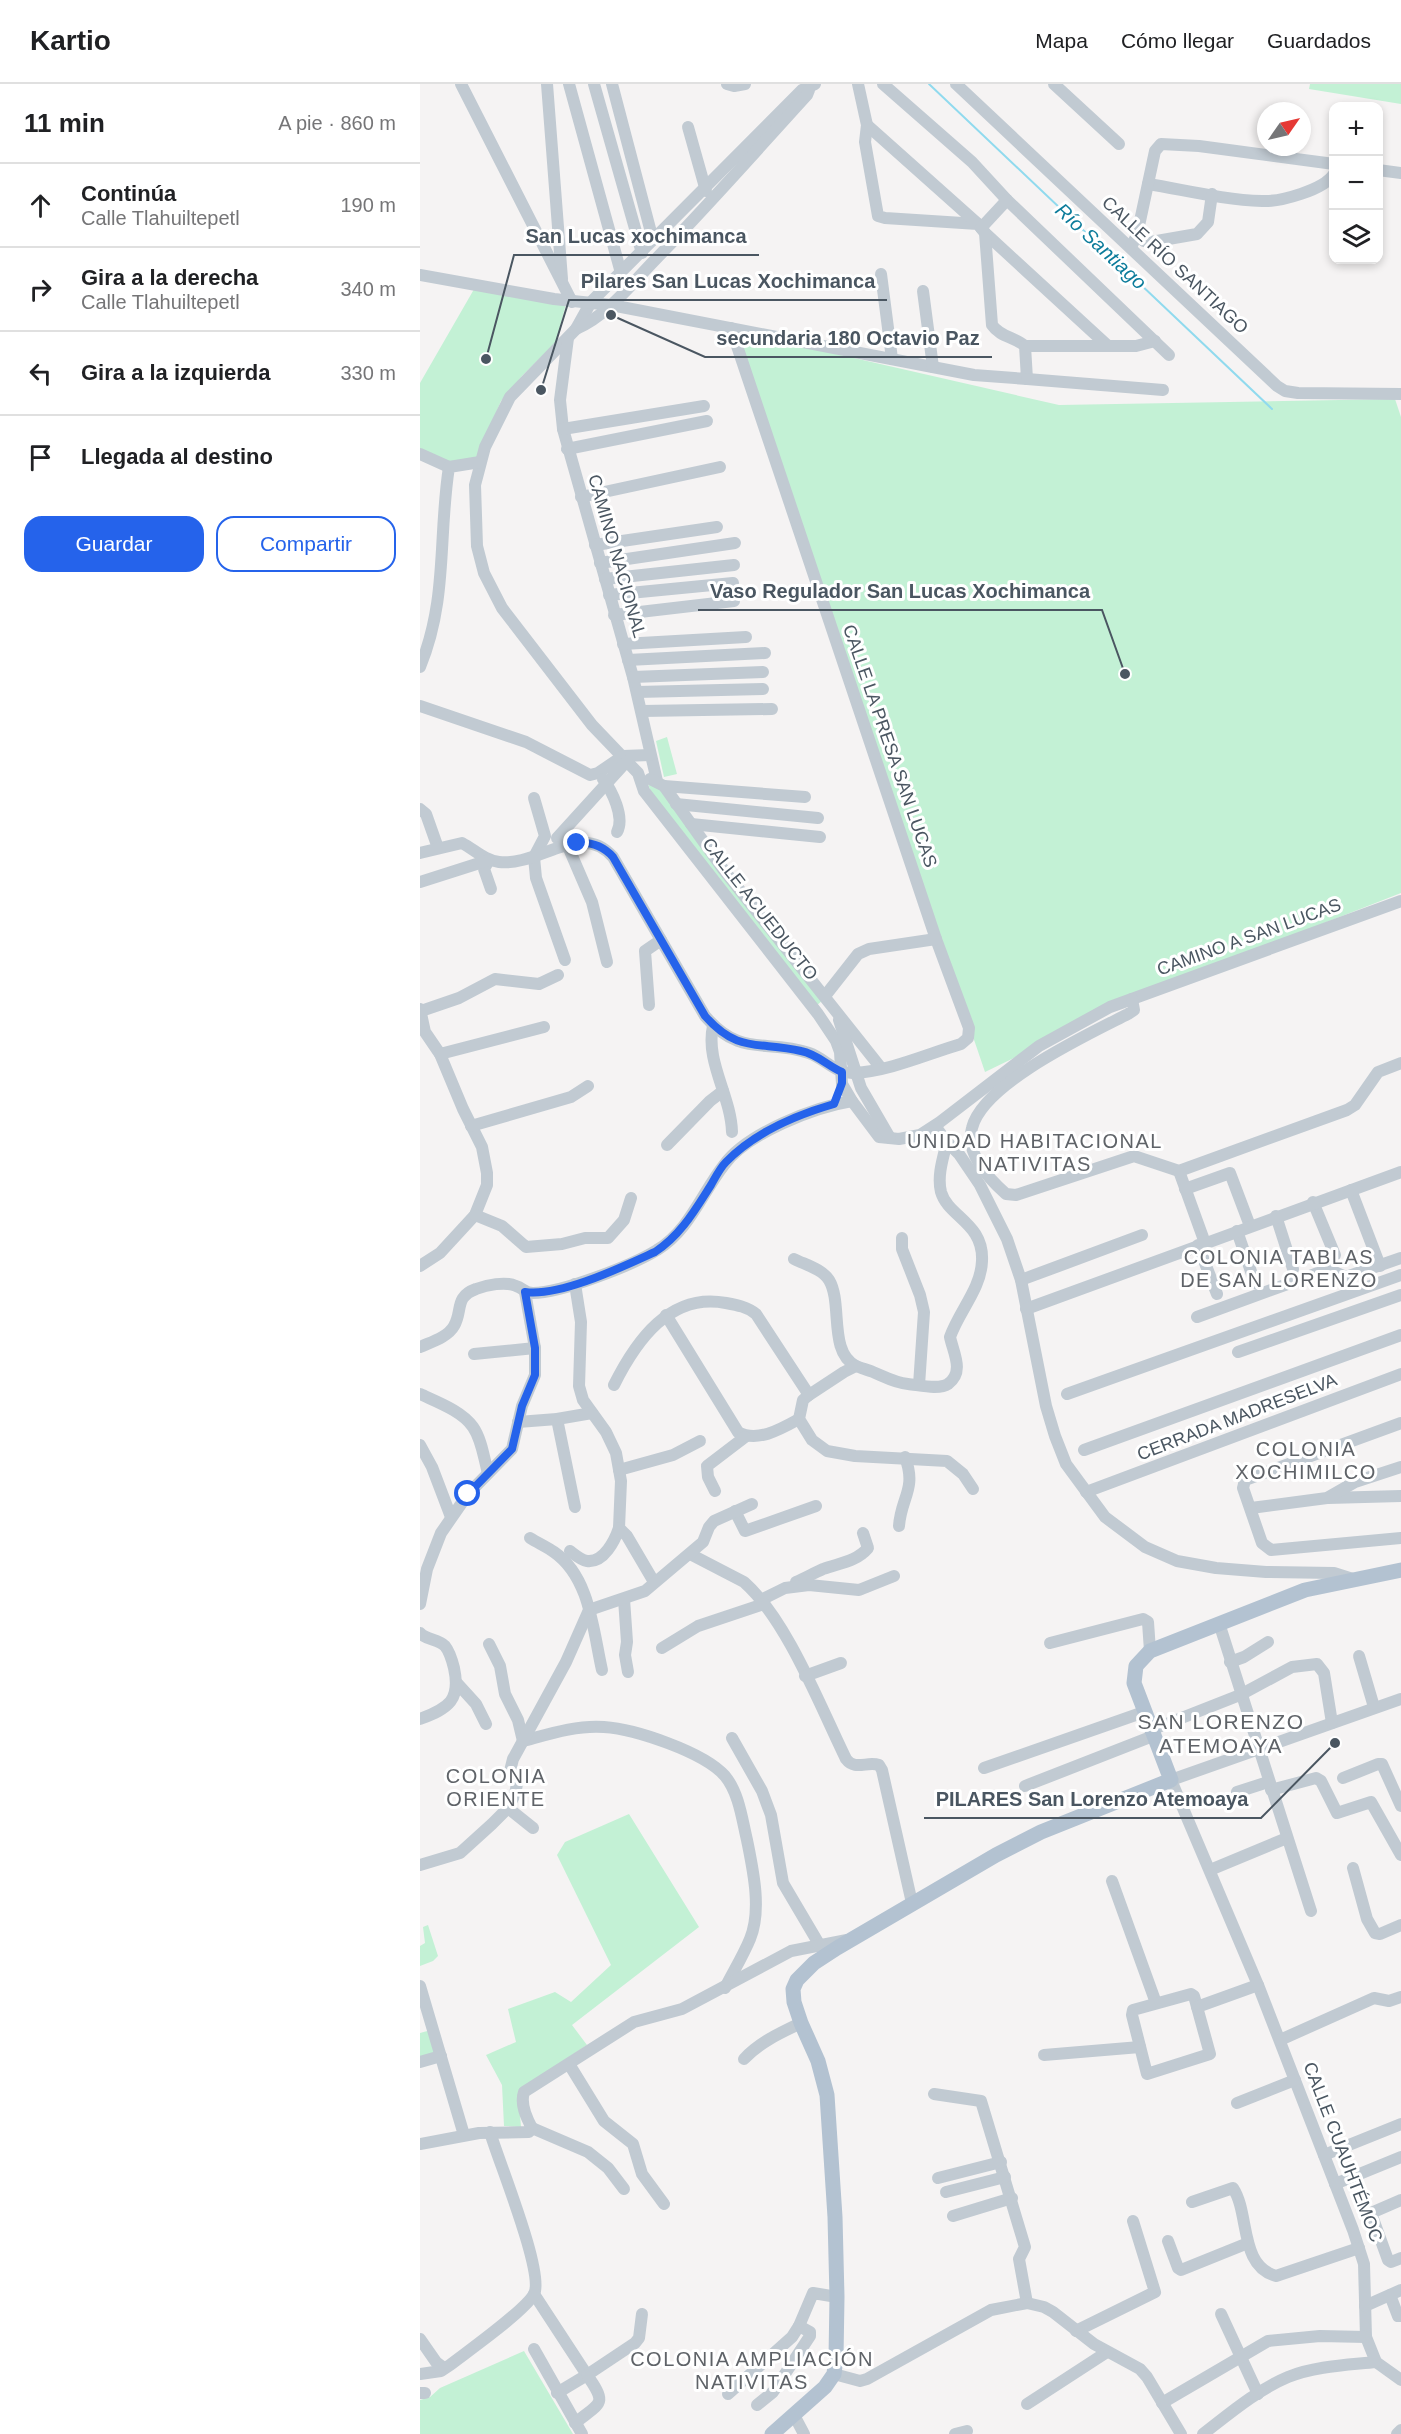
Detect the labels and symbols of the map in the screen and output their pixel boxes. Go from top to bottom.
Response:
north arrow [1257,102,1311,156]
street label: CALLE RÍO SANTIAGO [1098,192,1252,338]
water label: Río Santiago [1051,199,1151,293]
callout: San Lucas xochimanca [514,217,759,255]
text: San Lucas xochimanca [525,225,747,247]
callout: Pilares San Lucas Xochimanca [569,262,887,300]
text: Pilares San Lucas Xochimanca [581,270,876,292]
callout: secundaria 180 Octavio Paz [705,319,992,357]
text: secundaria 180 Octavio Paz [716,327,980,349]
street label: CAMINO NACIONAL [584,472,650,640]
callout: Vaso Regulador San Lucas Xochimanca [698,572,1102,610]
text: Vaso Regulador San Lucas Xochimanca [710,580,1091,602]
street label: CALLE LA PRESA SAN LUCAS [839,622,941,870]
route end [563,829,589,855]
street label: CALLE ACUEDUCTO [698,834,822,984]
street label: CAMINO A SAN LUCAS [1154,894,1344,980]
district label: UNIDAD HABITACIONAL NATIVITAS [907,1130,1163,1175]
district label: COLONIA TABLAS DE SAN LORENZO [1180,1246,1378,1291]
street label: CERRADA MADRESELVA [1134,1370,1340,1464]
district label: COLONIA XOCHIMILCO [1235,1438,1377,1483]
route start [454,1480,480,1506]
district label: SAN LORENZO ATEMOAYA [1137,1710,1305,1757]
district label: COLONIA ORIENTE [446,1765,546,1810]
callout: PILARES San Lorenzo Atemoaya [924,1780,1261,1818]
text: PILARES San Lorenzo Atemoaya [936,1788,1249,1810]
street label: CALLE CUAUHTÉMOC [1299,2059,1387,2245]
district label: COLONIA AMPLIACIÓN NATIVITAS [630,2348,874,2393]

